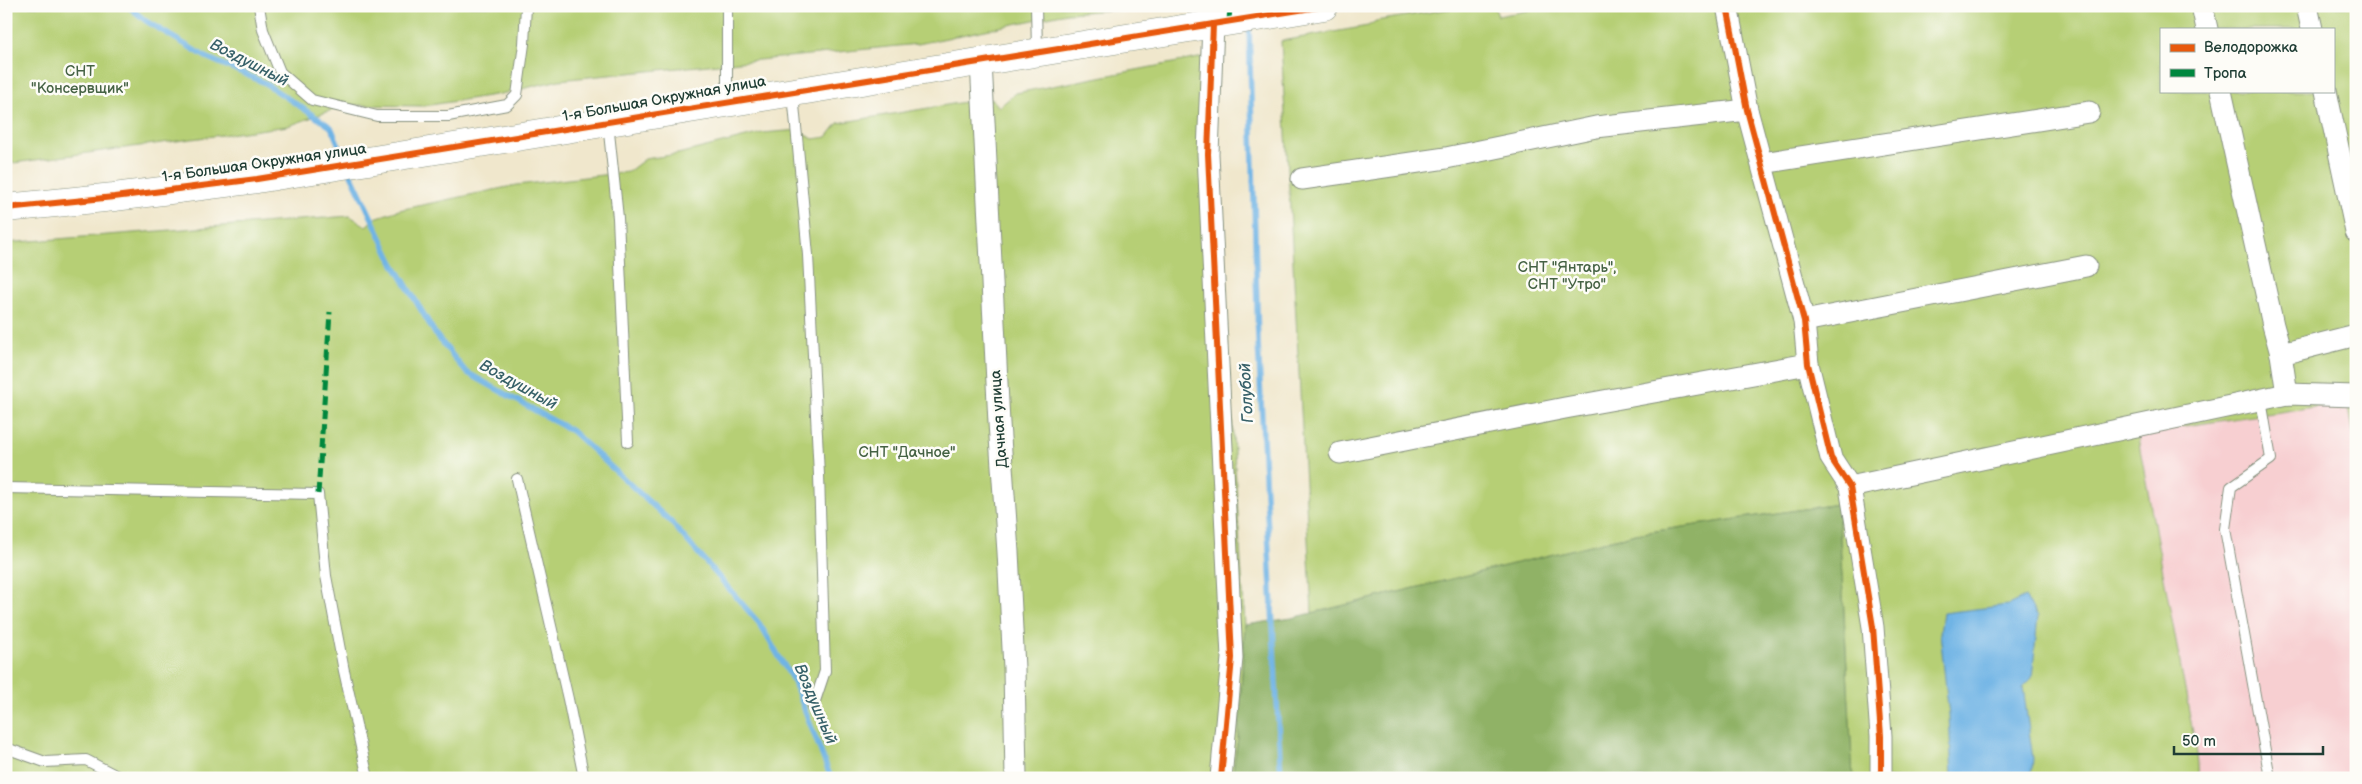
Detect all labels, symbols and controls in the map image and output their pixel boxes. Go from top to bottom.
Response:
legend [2160,28,2334,92]
water label: Воздушный [207,35,291,91]
text: Велодорожка [2204,38,2298,57]
park label: СНТ "Консервщик" [31,62,129,98]
text: Тропа [2204,64,2247,83]
street label: 1-я Большая Окружная улица [561,72,767,126]
street label: 1-я Большая Окружная улица [161,139,368,187]
park label: СНТ "Янтарь", СНТ "Утро" [1518,258,1616,294]
water label: Воздушный [476,356,560,414]
water label: Голубой [1236,363,1258,423]
street label: Дачная улица [986,369,1012,469]
park label: СНТ "Дачное" [858,443,956,462]
water label: Воздушный [790,661,840,747]
scale bar [2174,724,2323,756]
text: 50 m [2182,732,2216,751]

